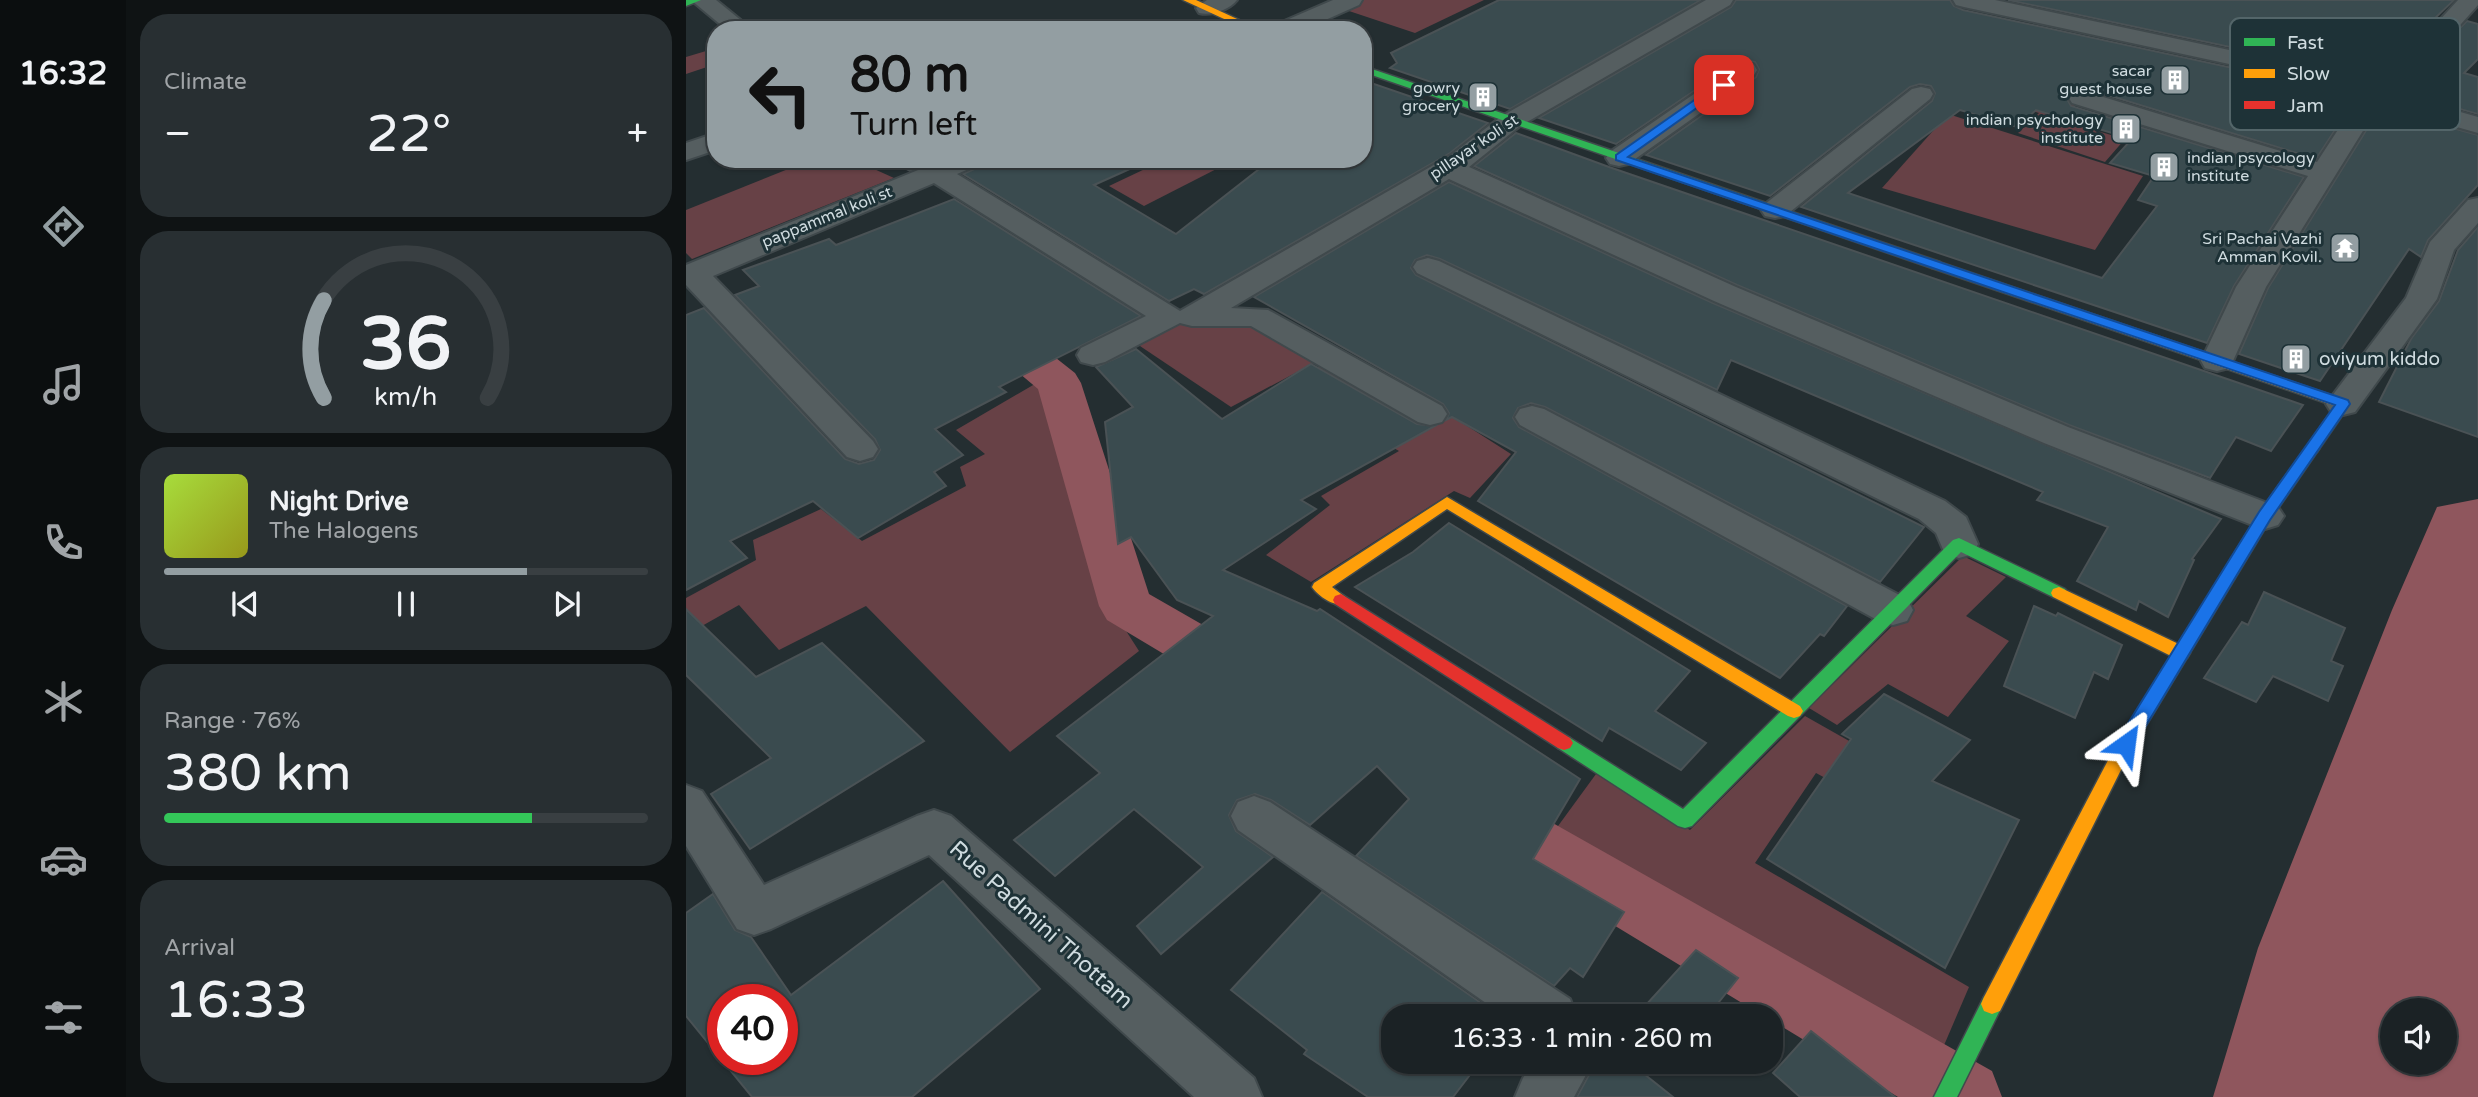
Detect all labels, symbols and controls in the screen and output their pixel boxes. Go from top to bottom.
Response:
legend [2230,18,2460,130]
text: Fast [2287,32,2324,54]
text: 80 m [850,46,969,105]
icon: left [735,49,826,140]
text: 16:32 [19,55,107,93]
pin [1694,55,1754,115]
place label: sacar guest house [2059,61,2153,99]
building icon: sacar guest house [2158,63,2192,97]
text: Slow [2287,63,2330,85]
icon: arrive [1705,66,1743,104]
text: Climate [164,68,247,96]
place label: gowry grocery [1402,78,1460,116]
building icon: gowry grocery [1466,80,1500,114]
text: Jam [2287,95,2324,117]
text: 22° [366,103,451,166]
text: Turn left [850,106,977,144]
street label: pillayar koli st [1426,110,1522,184]
place label: indian psychology institute [1966,110,2103,148]
text: − [164,111,191,157]
text: + [627,111,648,157]
building icon: indian psychology institute [2109,112,2143,146]
place label: indian psycology institute [2187,148,2315,186]
building icon: indian psycology institute [2147,150,2181,184]
street label: pappammal koli st [759,182,895,252]
icon: directions [39,202,88,251]
place label: Sri Pachai Vazhi Amman Kovil. [2202,229,2322,267]
temple icon: Sri Pachai Vazhi Amman Kovil. [2328,231,2362,265]
text: 36 [360,301,452,389]
building icon: oviyum kiddo [2279,342,2313,376]
place label: oviyum kiddo [2319,348,2440,370]
icon: music [39,360,88,409]
text: km/h [375,382,437,412]
text: Night Drive [269,486,409,517]
text: The Halogens [269,517,418,545]
icon: phone [39,518,88,567]
icon: previous [226,585,264,623]
icon: pause [387,585,425,623]
icon: next [548,585,586,623]
icon: climate [39,677,88,726]
text: Range · 76% [164,707,300,735]
position arrow [2089,707,2163,781]
text: 380 km [164,742,352,805]
icon: car [39,835,88,884]
street label: Rue Padmini Thottam [943,835,1139,1015]
text: Arrival [164,934,235,962]
text: 16:33 [164,969,308,1032]
speed limit sign: 40 [707,984,798,1075]
icon: filters [39,993,88,1042]
map controls [2380,998,2457,1075]
button: sound [2380,998,2457,1075]
text: 16:33 · 1 min · 260 m [1451,1023,1713,1054]

